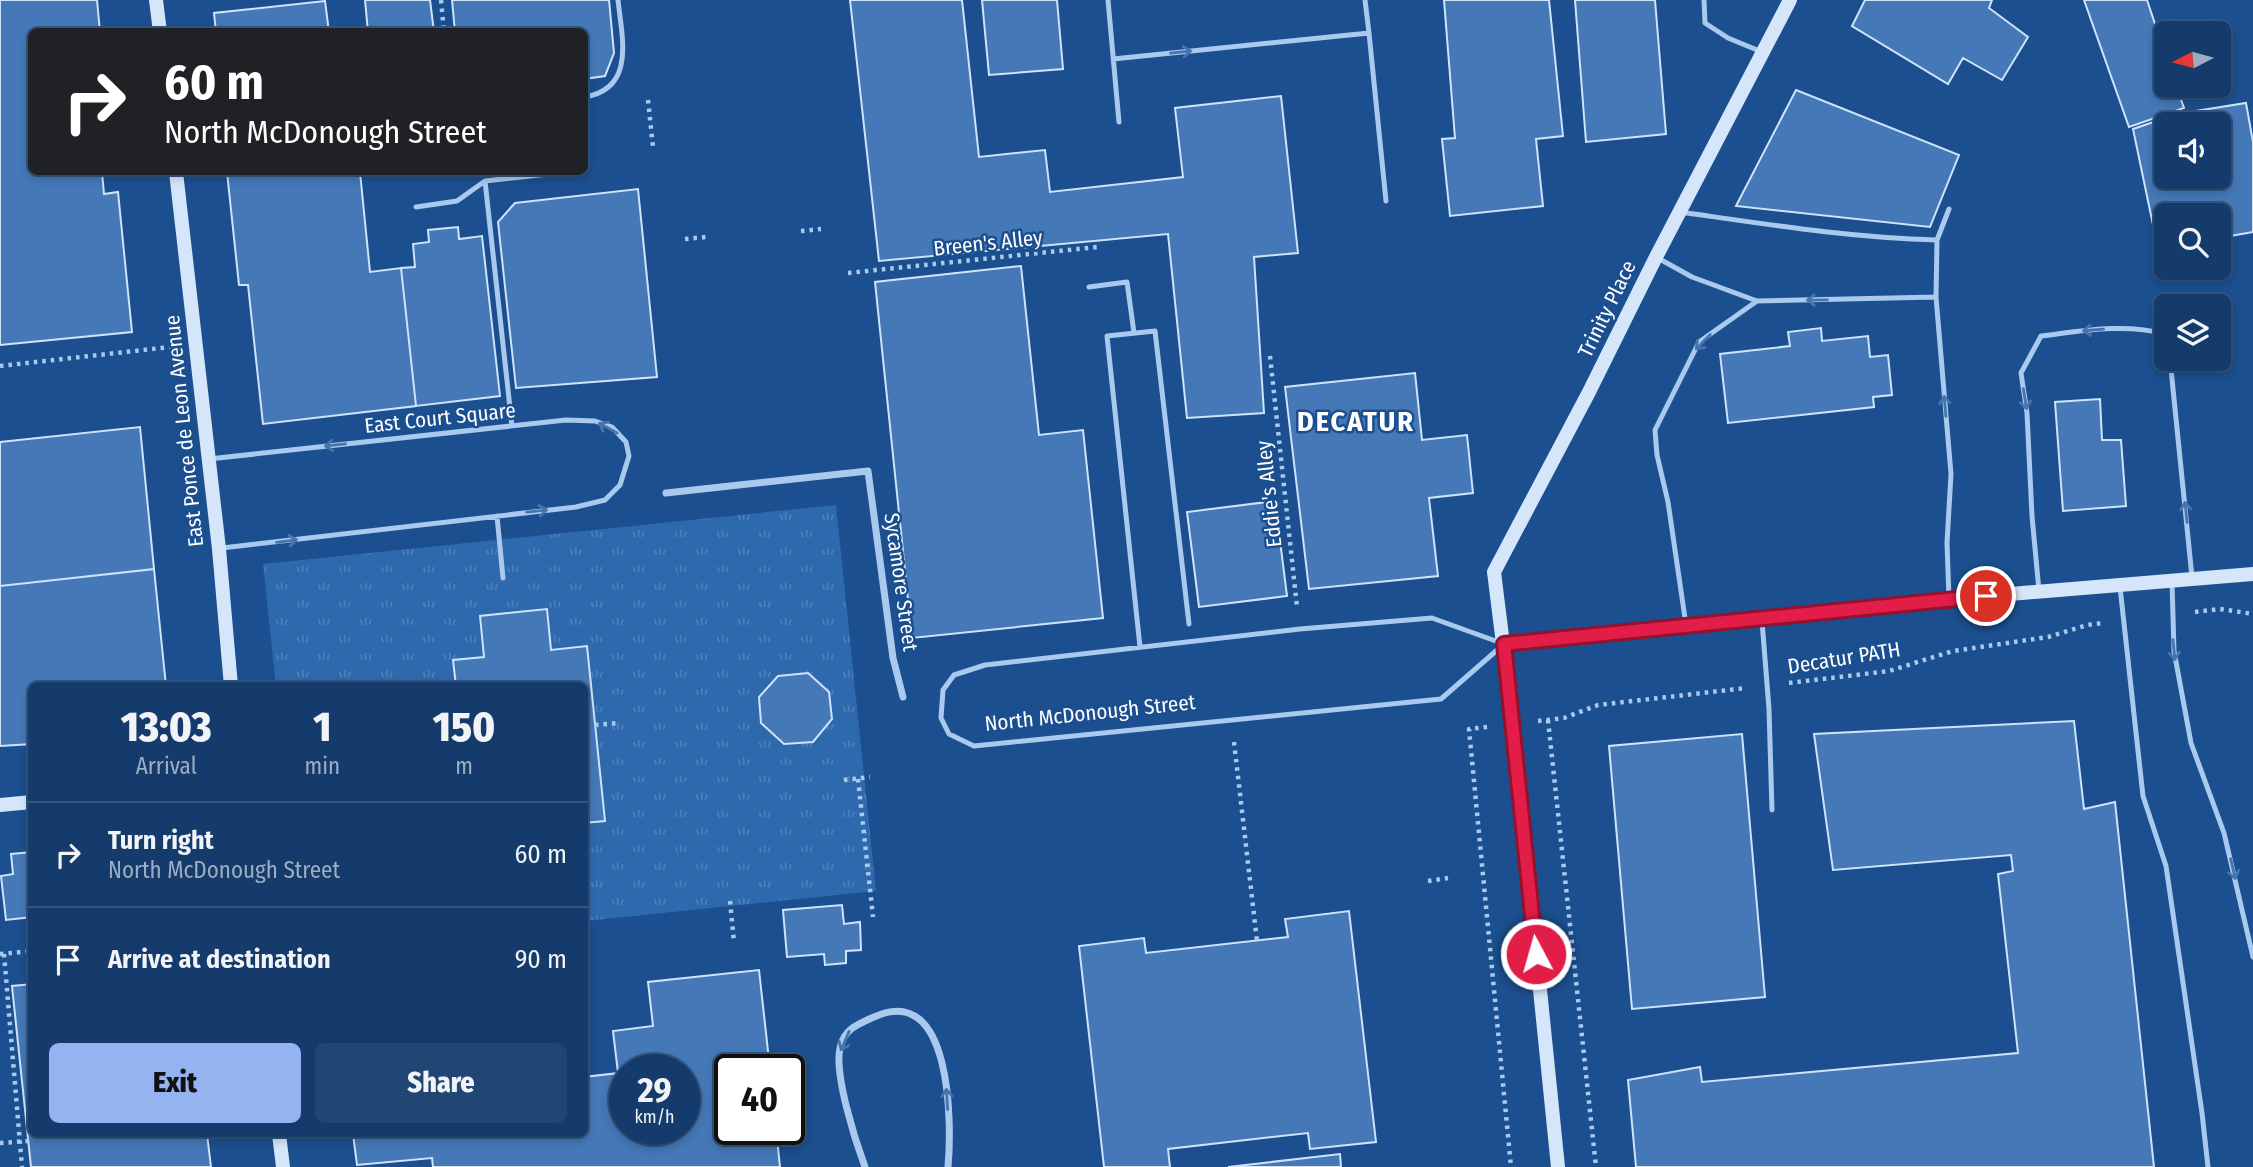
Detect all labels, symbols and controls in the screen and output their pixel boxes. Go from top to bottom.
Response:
north arrow [2154,21,2231,98]
map controls [2154,21,2231,371]
one-way arrow [1170,45,1192,58]
text: 60 m [164,53,264,112]
icon: right [49,56,140,147]
button: sound [2154,112,2231,189]
text: North McDonough Street [164,113,487,151]
button: search [2154,203,2231,280]
street label: Breen's Alley [932,224,1044,262]
street label: Trinity Place [1572,256,1642,362]
one-way arrow [1806,293,1829,306]
button: layers [2154,294,2231,371]
street label: East Ponce de Leon Avenue [159,314,209,548]
one-way arrow [2082,324,2105,337]
one-way arrow [1695,332,1712,350]
one-way arrow [2019,388,2032,410]
one-way arrow [1938,395,1951,418]
street label: East Court Square [363,397,517,439]
district label: DECATUR [1297,405,1415,438]
one-way arrow [598,421,618,435]
one-way arrow [324,439,347,452]
street label: Eddie's Alley [1250,439,1288,549]
one-way arrow [2179,501,2192,524]
one-way arrow [525,505,548,518]
street label: Sycamore Street [878,511,924,653]
one-way arrow [275,535,297,548]
pin [1956,566,2016,626]
icon: arrive [1967,577,2005,615]
street label: Decatur PATH [1786,636,1902,680]
one-way arrow [2168,638,2181,661]
street label: North McDonough Street [983,689,1197,737]
text: 13:03 [121,702,212,752]
text: 1 [313,702,331,752]
text: 150 [433,702,495,752]
text: Arrival [136,752,197,780]
text: min [304,752,340,780]
text: m [455,752,473,780]
text: Turn right [108,825,214,856]
icon: right [49,836,87,874]
text: 60 m [514,839,567,870]
text: North McDonough Street [108,856,340,884]
one-way arrow [2227,857,2240,880]
position arrow [1499,917,1573,991]
icon: arrive [49,941,87,979]
text: Arrive at destination [108,944,331,975]
text: 90 m [515,944,567,975]
one-way arrow [837,1030,850,1051]
button: Exit [49,1043,301,1123]
button: Share [315,1043,567,1123]
speed limit sign: 40 [714,1054,805,1145]
text: 29 [637,1069,672,1111]
one-way arrow [940,1088,953,1111]
text: km/h [634,1106,675,1128]

